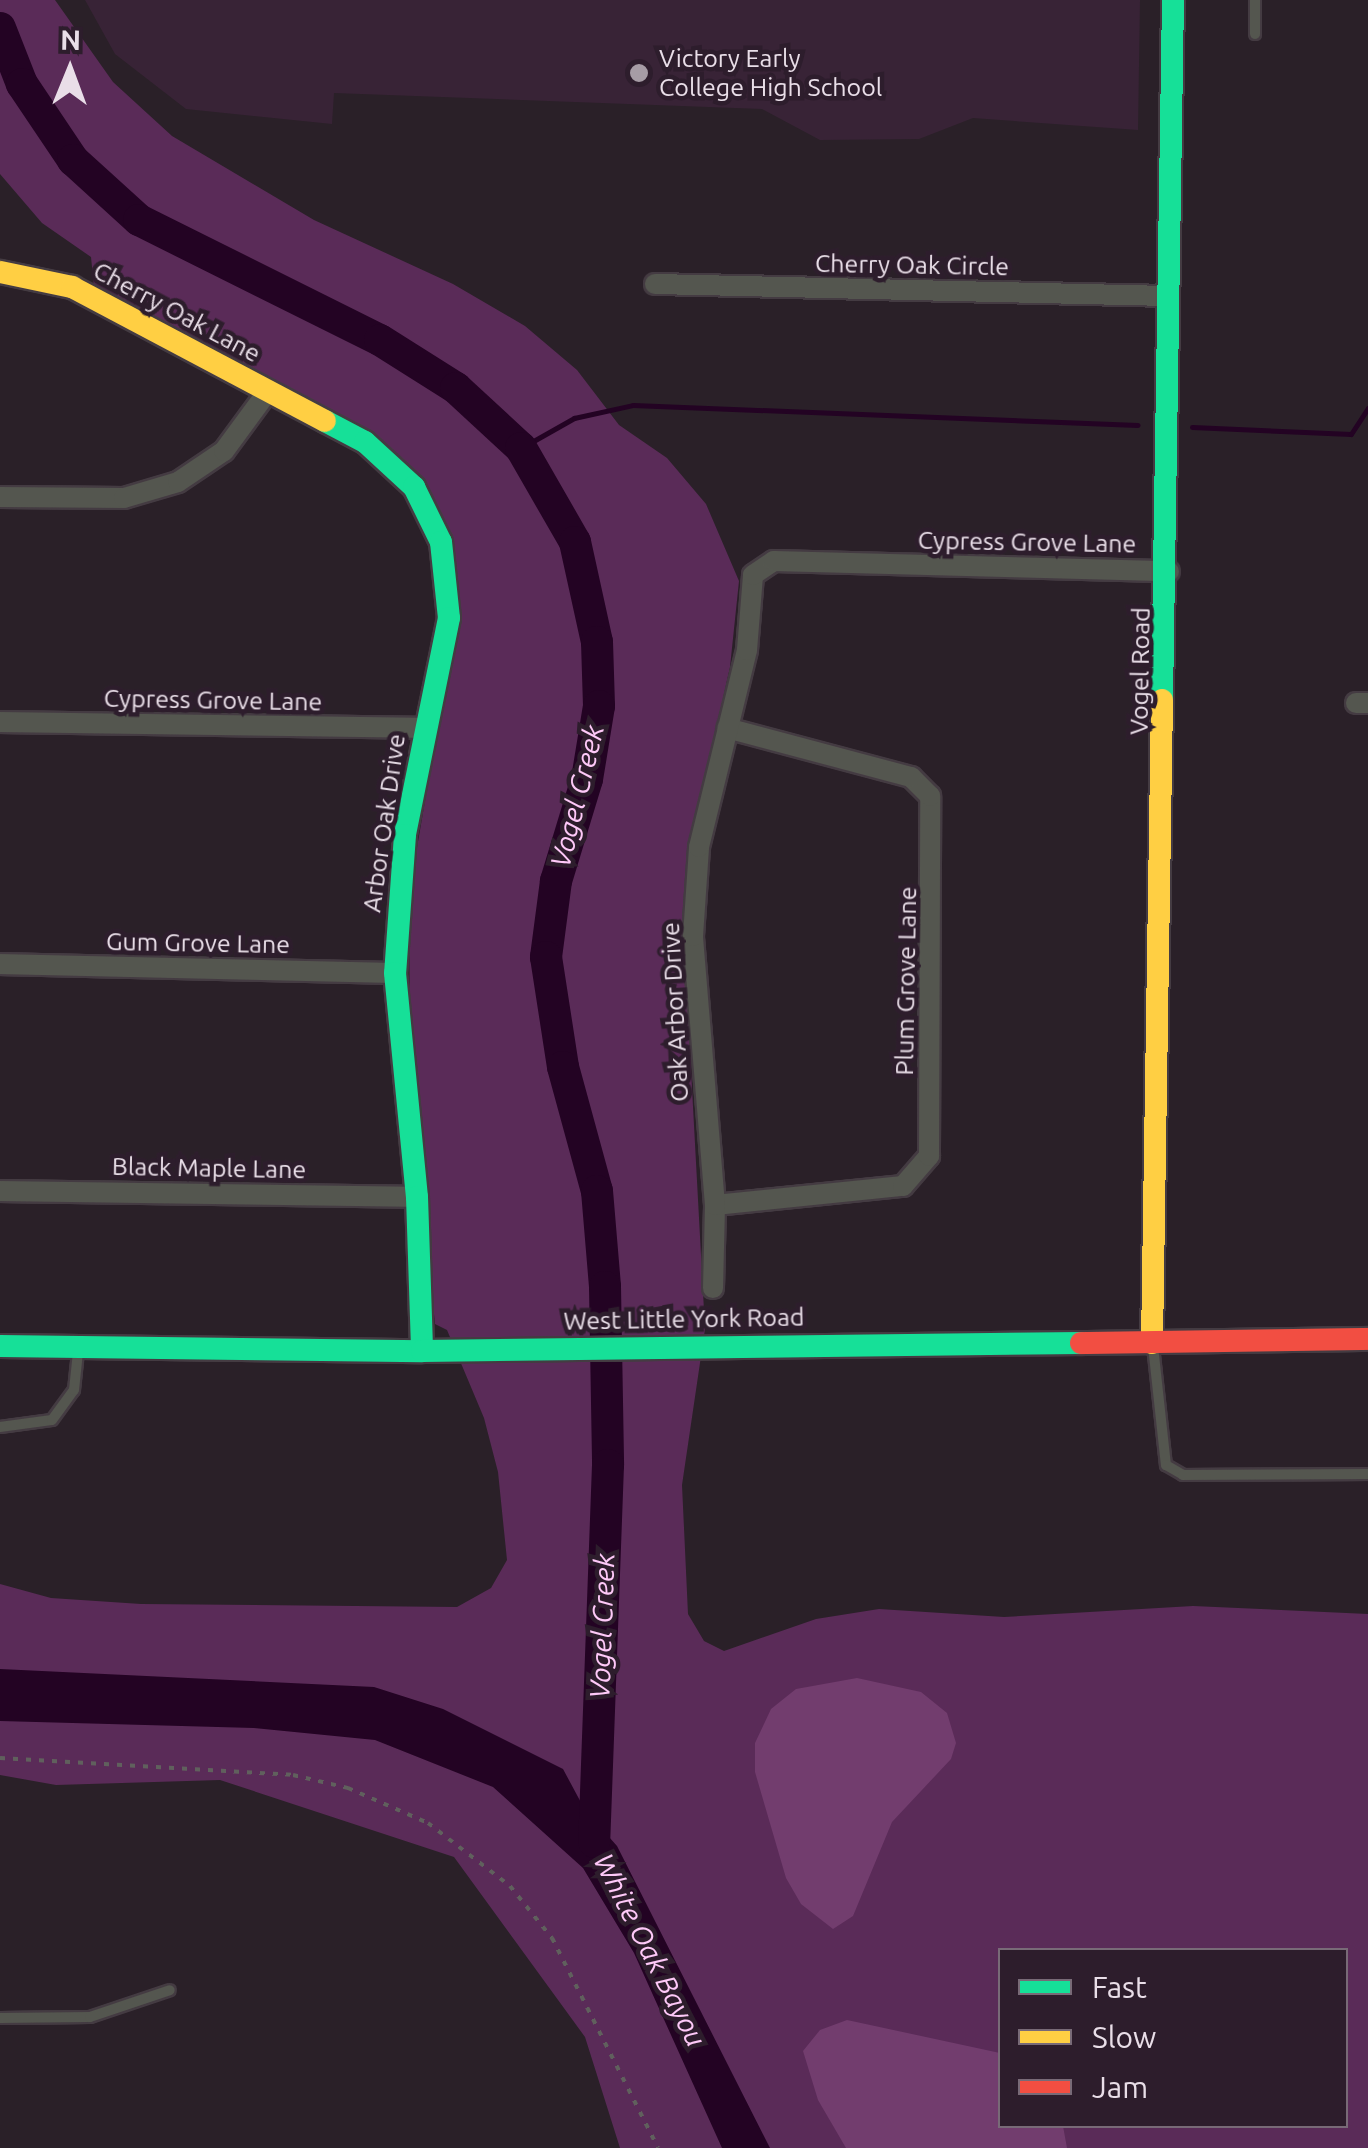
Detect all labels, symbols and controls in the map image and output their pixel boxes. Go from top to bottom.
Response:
north arrow [20,20,120,120]
text: N [60,24,81,55]
place label: Victory Early College High School [659,44,882,103]
marker: Victory Early College High School [628,62,650,84]
street label: Cherry Oak Circle [815,248,1009,282]
street label: Cherry Oak Lane [88,255,266,369]
street label: Cypress Grove Lane [917,525,1137,559]
street label: Vogel Road [1124,607,1156,735]
street label: Cypress Grove Lane [103,683,323,717]
water label: Vogel Creek [543,721,611,871]
street label: Arbor Oak Drive [357,732,411,914]
street label: Plum Grove Lane [889,886,923,1076]
street label: Oak Arbor Drive [655,921,695,1103]
street label: Gum Grove Lane [106,926,290,960]
street label: Black Maple Lane [112,1151,306,1185]
street label: West Little York Road [563,1302,805,1336]
water label: Vogel Creek [583,1552,621,1700]
water label: White Oak Bayou [587,1848,713,2052]
legend [998,1948,1348,2128]
text: Fast [1092,1970,1147,2004]
text: Slow [1092,2020,1156,2054]
text: Jam [1092,2070,1148,2104]

